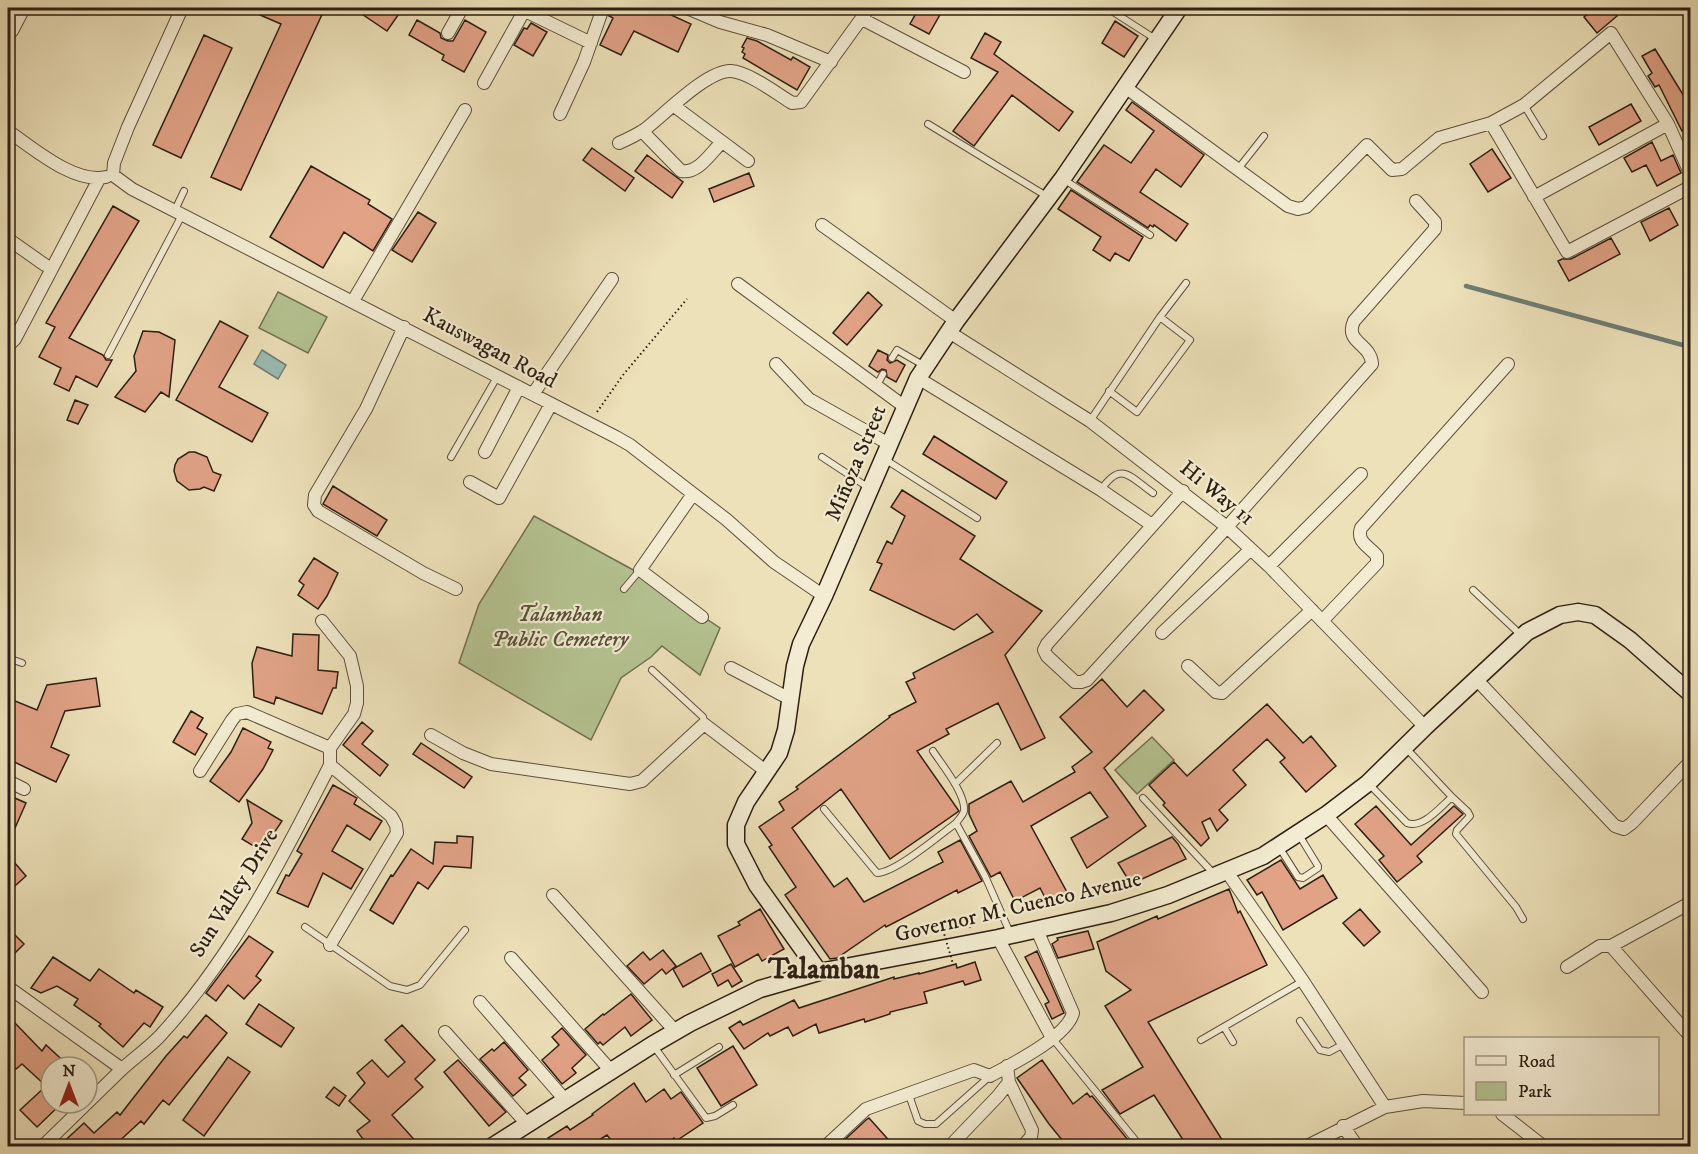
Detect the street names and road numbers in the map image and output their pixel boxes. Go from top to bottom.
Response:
street label: Kauswagan Road [418,301,562,395]
street label: Miñoza Street [819,401,893,525]
street label: Hi Way 11 [1174,455,1260,531]
street label: Sun Valley Drive [184,824,284,962]
street label: Governor M. Cuenco Avenue [892,865,1144,949]

